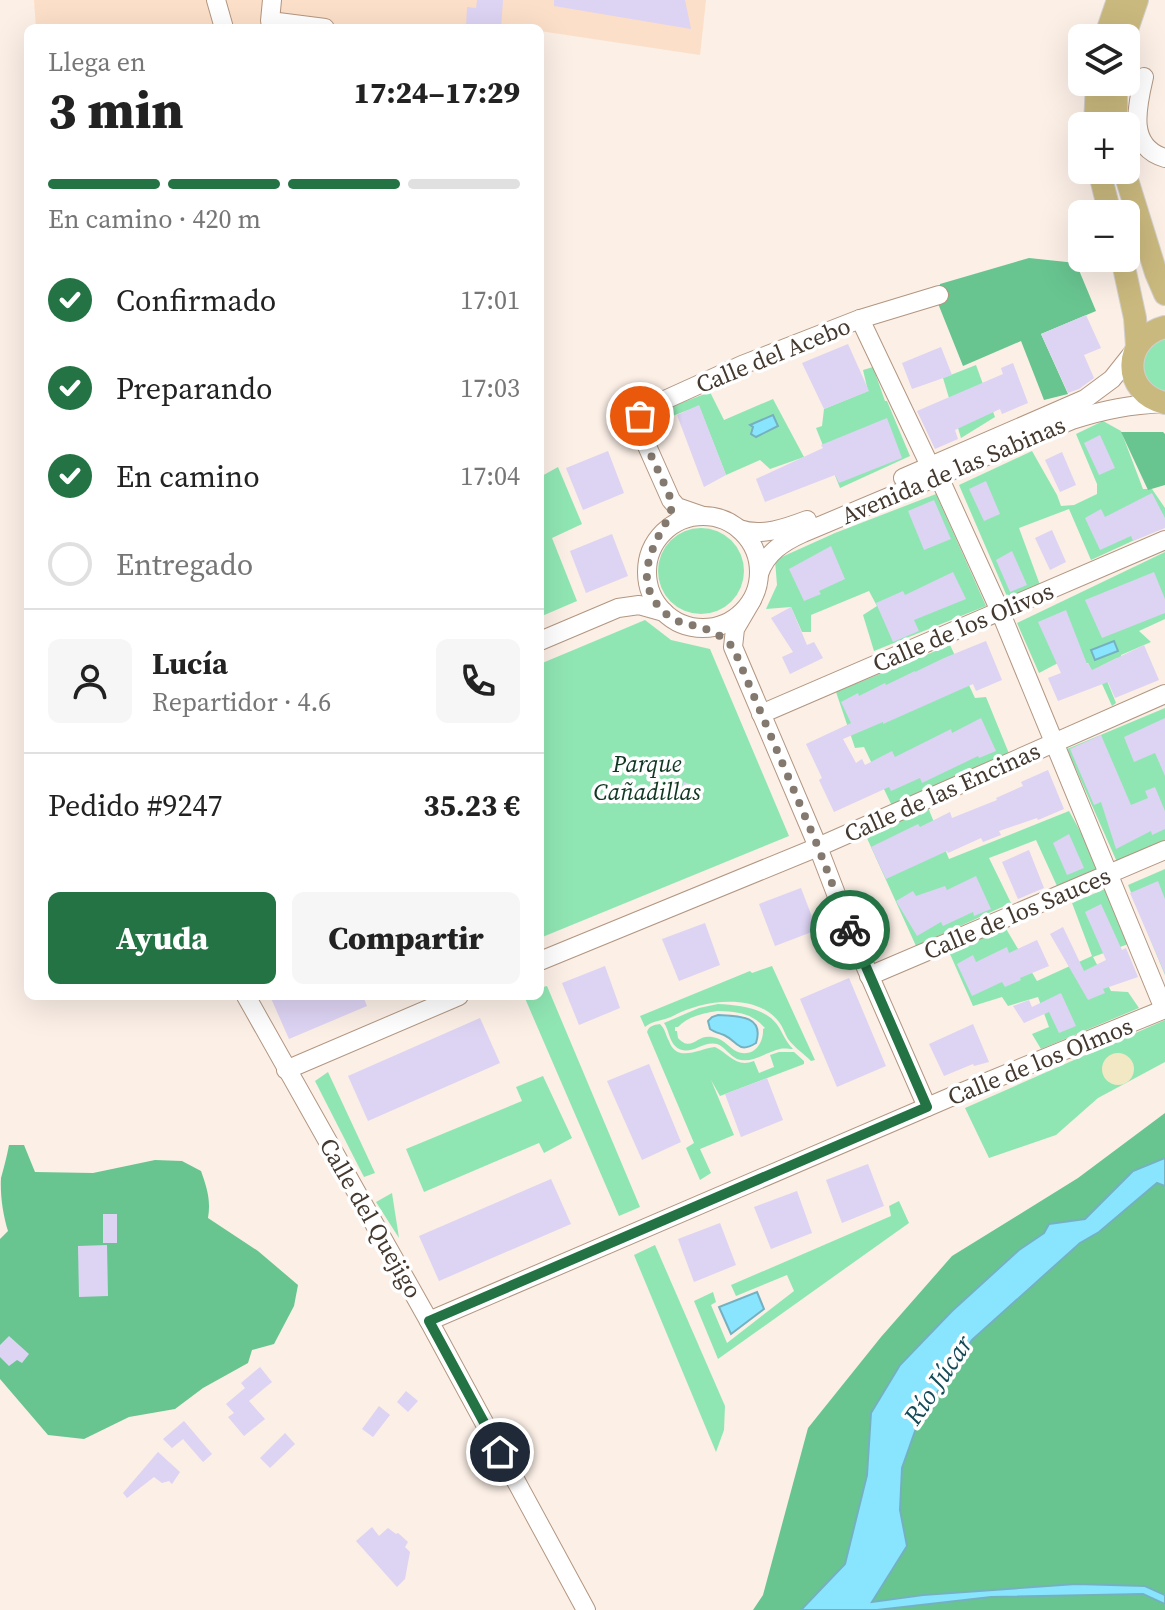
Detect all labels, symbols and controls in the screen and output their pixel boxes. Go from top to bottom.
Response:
map controls [1068,24,1140,272]
button: layers [1068,24,1140,96]
text: Llega en [48,44,146,80]
text: 17:24–17:29 [353,72,520,113]
text: 3 min [48,74,184,145]
button: + [1068,112,1140,184]
button: − [1068,200,1140,272]
text: En camino · 420 m [48,201,261,237]
icon: check [48,278,92,322]
text: Confirmado [116,280,276,321]
text: 17:01 [460,282,520,318]
street label: Calle del Acebo [691,309,855,401]
icon: check [48,366,92,410]
text: Preparando [116,368,273,409]
text: 17:03 [460,370,520,406]
pin [606,382,674,450]
icon: bag [618,394,662,438]
street label: Avenida de las Sabinas [836,408,1070,532]
icon: check [48,454,92,498]
text: En camino [116,456,260,497]
text: 17:04 [460,458,520,494]
text: Entregado [116,544,253,585]
street label: Calle de los Olivos [868,574,1058,680]
button: person [48,639,132,723]
button: phone [436,639,520,723]
text: Lucía [152,643,228,684]
text: Repartidor · 4.6 [152,684,331,720]
street label: Calle de las Encinas [839,734,1045,850]
park label: Parque Cañadillas [593,747,701,808]
text: Pedido #9247 [48,785,223,826]
text: 35.23 € [423,785,520,826]
street label: Calle de los Sauces [919,859,1115,967]
courier [810,890,890,970]
button: Ayuda [48,892,276,984]
button: Compartir [292,892,520,984]
icon: bike [828,908,872,952]
street label: Calle de los Olmos [943,1009,1137,1113]
street label: Calle del Quejigo [312,1132,430,1304]
water label: Río Júcar [894,1328,981,1433]
pin [466,1418,534,1486]
icon: home [478,1430,522,1474]

